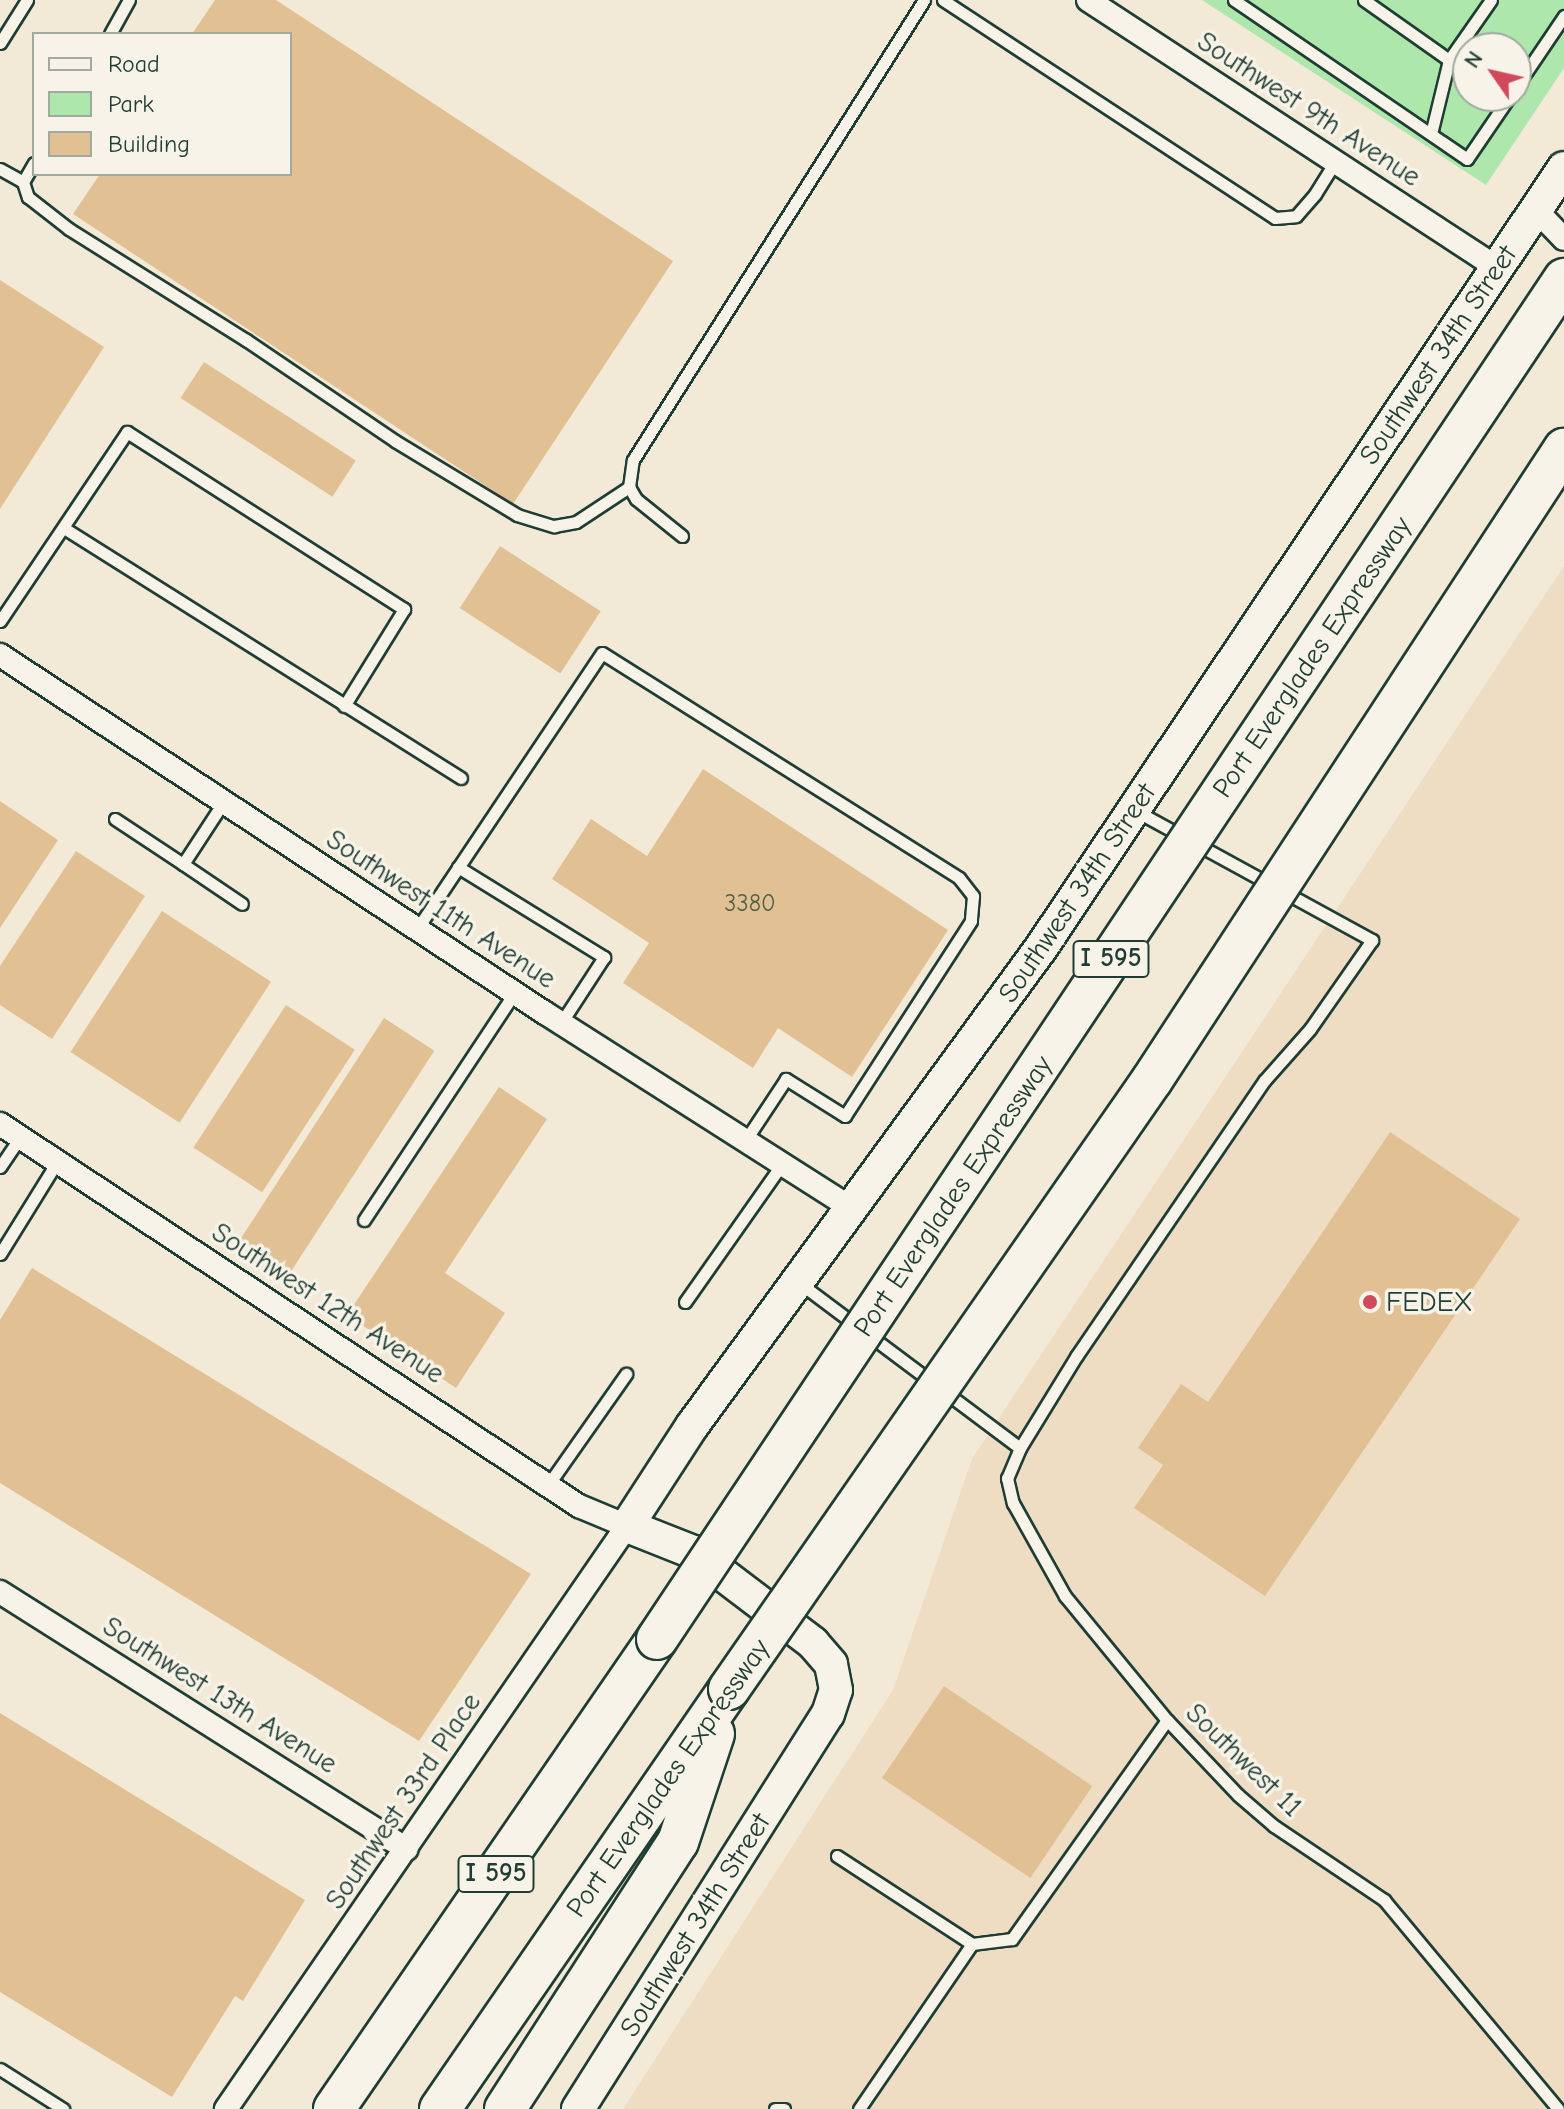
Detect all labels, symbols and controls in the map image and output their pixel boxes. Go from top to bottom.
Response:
street label: Southwest 9th Avenue [1191,24,1427,194]
legend [32,32,292,176]
north arrow [1452,32,1532,112]
text: N [1459,46,1489,73]
text: Road [108,50,160,78]
text: Park [108,90,154,118]
text: Building [108,130,190,158]
street label: Southwest 34th Street [1352,239,1524,471]
street label: Port Everglades Expressway [1205,510,1419,804]
street label: Southwest 34th Street [991,777,1163,1009]
street label: Southwest 11th Avenue [320,822,562,996]
house number: 3380 [724,890,776,918]
road number: I 595 [1071,937,1151,981]
street label: Port Everglades Expressway [846,1049,1060,1343]
street label: Southwest 12th Avenue [206,1215,450,1391]
place label: FEDEX [1386,1285,1473,1319]
marker: FEDEX [1361,1293,1379,1311]
street label: Southwest 13th Avenue [97,1609,343,1781]
street label: Port Everglades Expressway [559,1633,777,1923]
street label: Southwest 33rd Place [318,1687,488,1915]
street label: Southwest 11 [1179,1696,1309,1824]
street label: Southwest 34th Street [613,1807,777,2043]
road number: I 595 [456,1852,536,1896]

